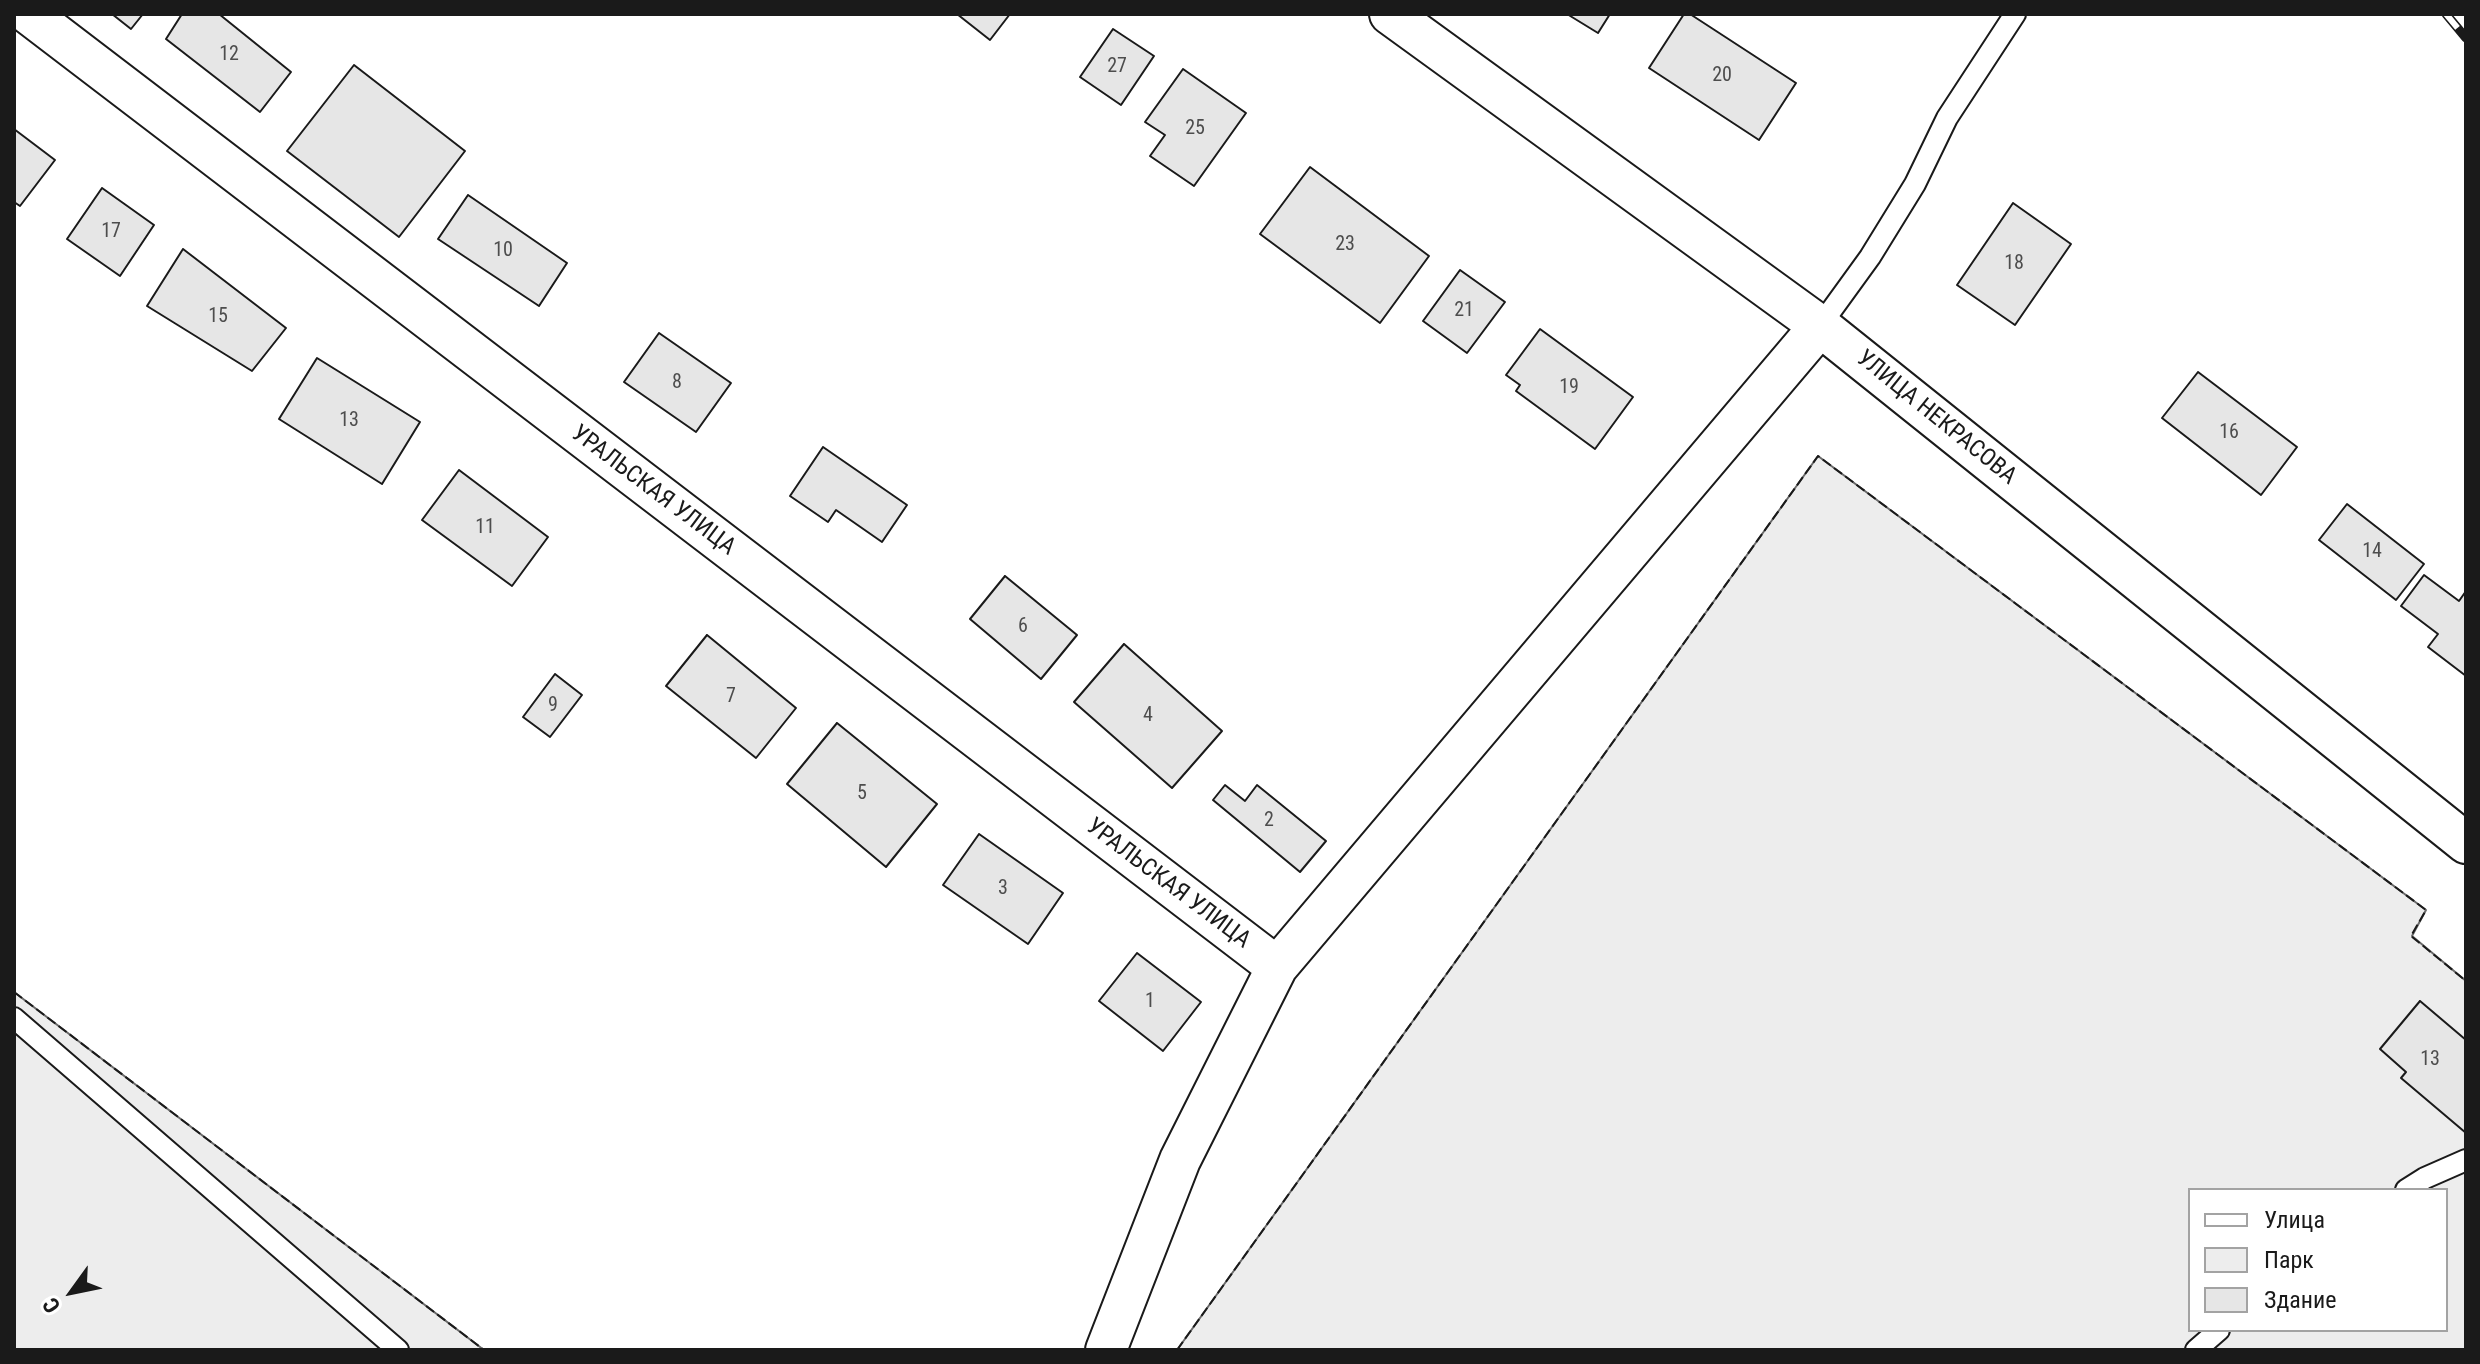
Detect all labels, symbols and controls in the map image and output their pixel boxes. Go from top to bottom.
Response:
house number: 12 [219,43,239,67]
house number: 27 [1107,55,1127,79]
house number: 20 [1712,64,1732,88]
house number: 25 [1185,117,1205,141]
house number: 17 [101,220,121,244]
house number: 23 [1335,233,1355,257]
house number: 10 [493,239,513,263]
house number: 18 [2004,252,2024,276]
house number: 21 [1454,299,1474,323]
house number: 15 [208,305,228,329]
street label: УЛИЦА НЕКРАСОВА [1850,345,2022,491]
house number: 8 [672,371,682,395]
house number: 19 [1559,376,1579,400]
house number: 13 [339,409,359,433]
street label: УРАЛЬСКАЯ УЛИЦА [565,420,741,562]
house number: 16 [2219,421,2239,445]
house number: 11 [475,516,495,540]
house number: 14 [2362,540,2382,564]
house number: 6 [1018,615,1028,639]
house number: 7 [726,685,736,709]
house number: 9 [548,694,558,718]
house number: 4 [1143,704,1153,728]
house number: 5 [857,782,867,806]
house number: 2 [1264,809,1274,833]
street label: УРАЛЬСКАЯ УЛИЦА [1080,813,1256,955]
house number: 3 [998,877,1008,901]
house number: 1 [1145,990,1155,1014]
house number: 13 [2420,1048,2440,1072]
legend [2188,1188,2448,1332]
text: Улица [2264,1206,2325,1234]
text: Парк [2264,1246,2314,1274]
north arrow [32,1252,112,1332]
text: Здание [2264,1286,2336,1314]
text: С [38,1293,65,1317]

